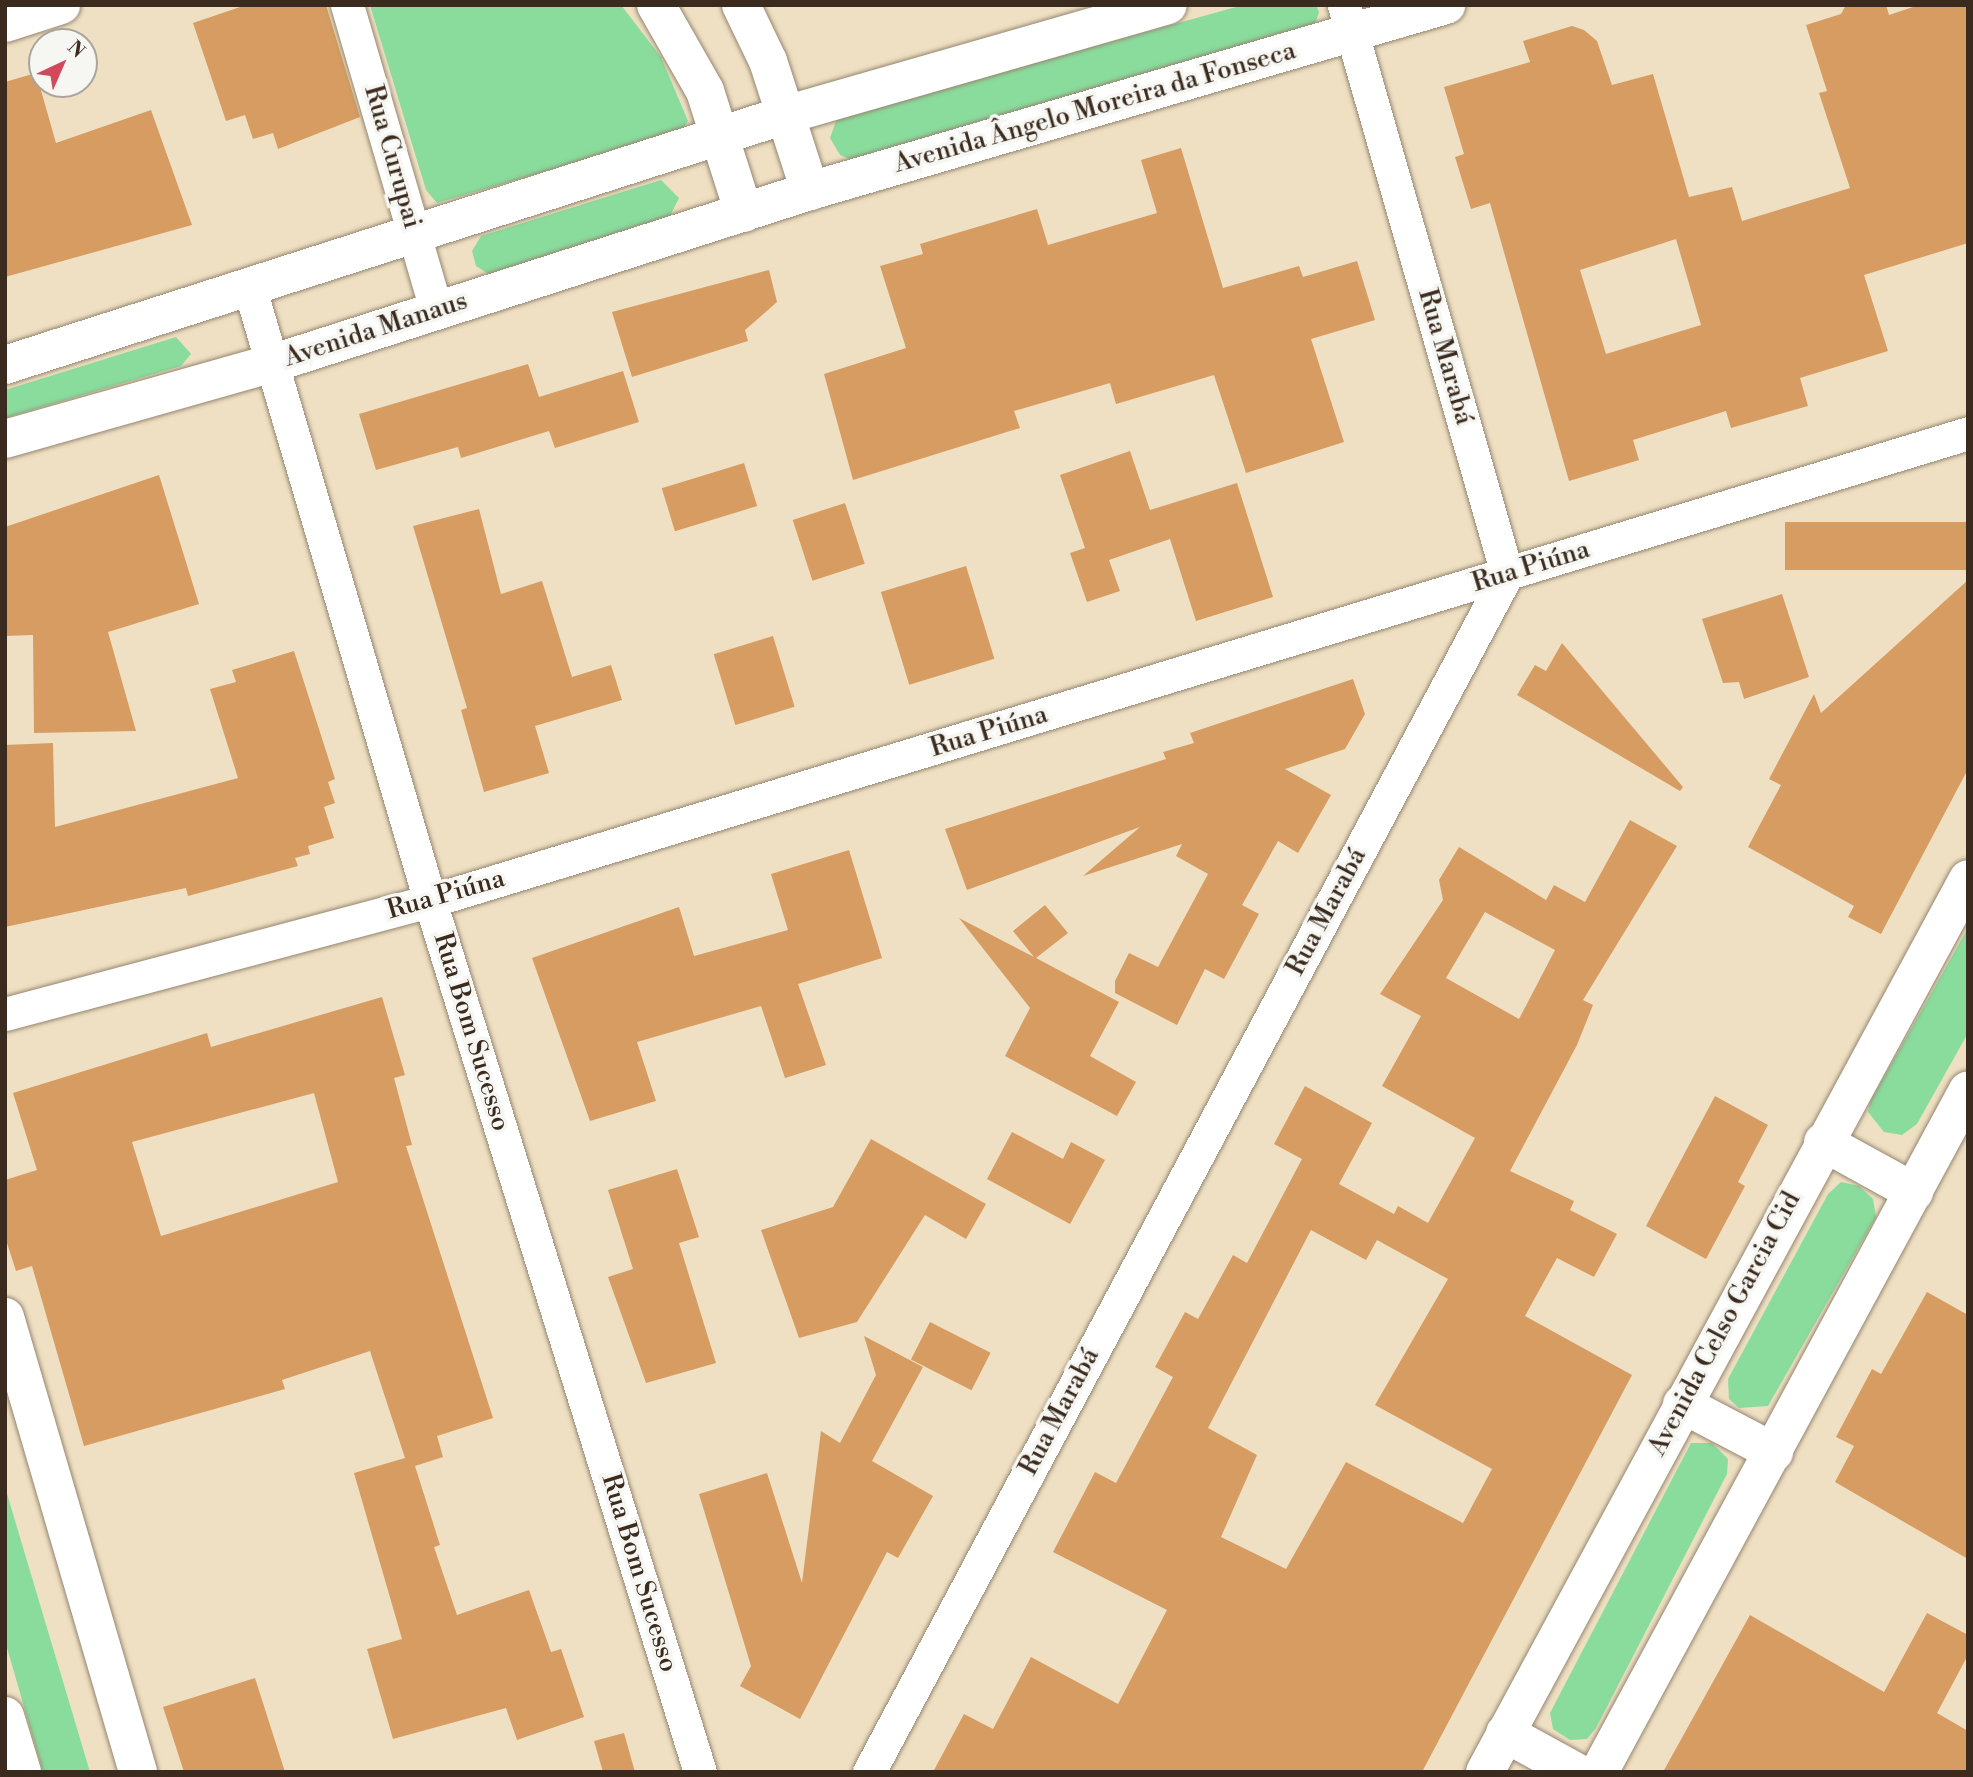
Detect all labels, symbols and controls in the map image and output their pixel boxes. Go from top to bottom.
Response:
north arrow [28,28,98,98]
text: N [62,35,90,63]
street label: Avenida Ângelo Moreira da Fonseca [891,36,1299,180]
street label: Rua Curupai [357,82,427,232]
street label: Avenida Manaus [281,286,471,374]
street label: Rua Marabá [1411,286,1479,428]
street label: Rua Piúna [1469,534,1593,600]
street label: Rua Piúna [927,699,1051,765]
street label: Rua Marabá [1280,843,1374,981]
street label: Rua Piúna [383,863,509,927]
street label: Rua Bom Sucesso [426,929,516,1135]
street label: Avenida Celso Garcia Cid [1642,1187,1808,1461]
street label: Rua Marabá [1013,1343,1107,1481]
street label: Rua Bom Sucesso [594,1470,684,1676]

